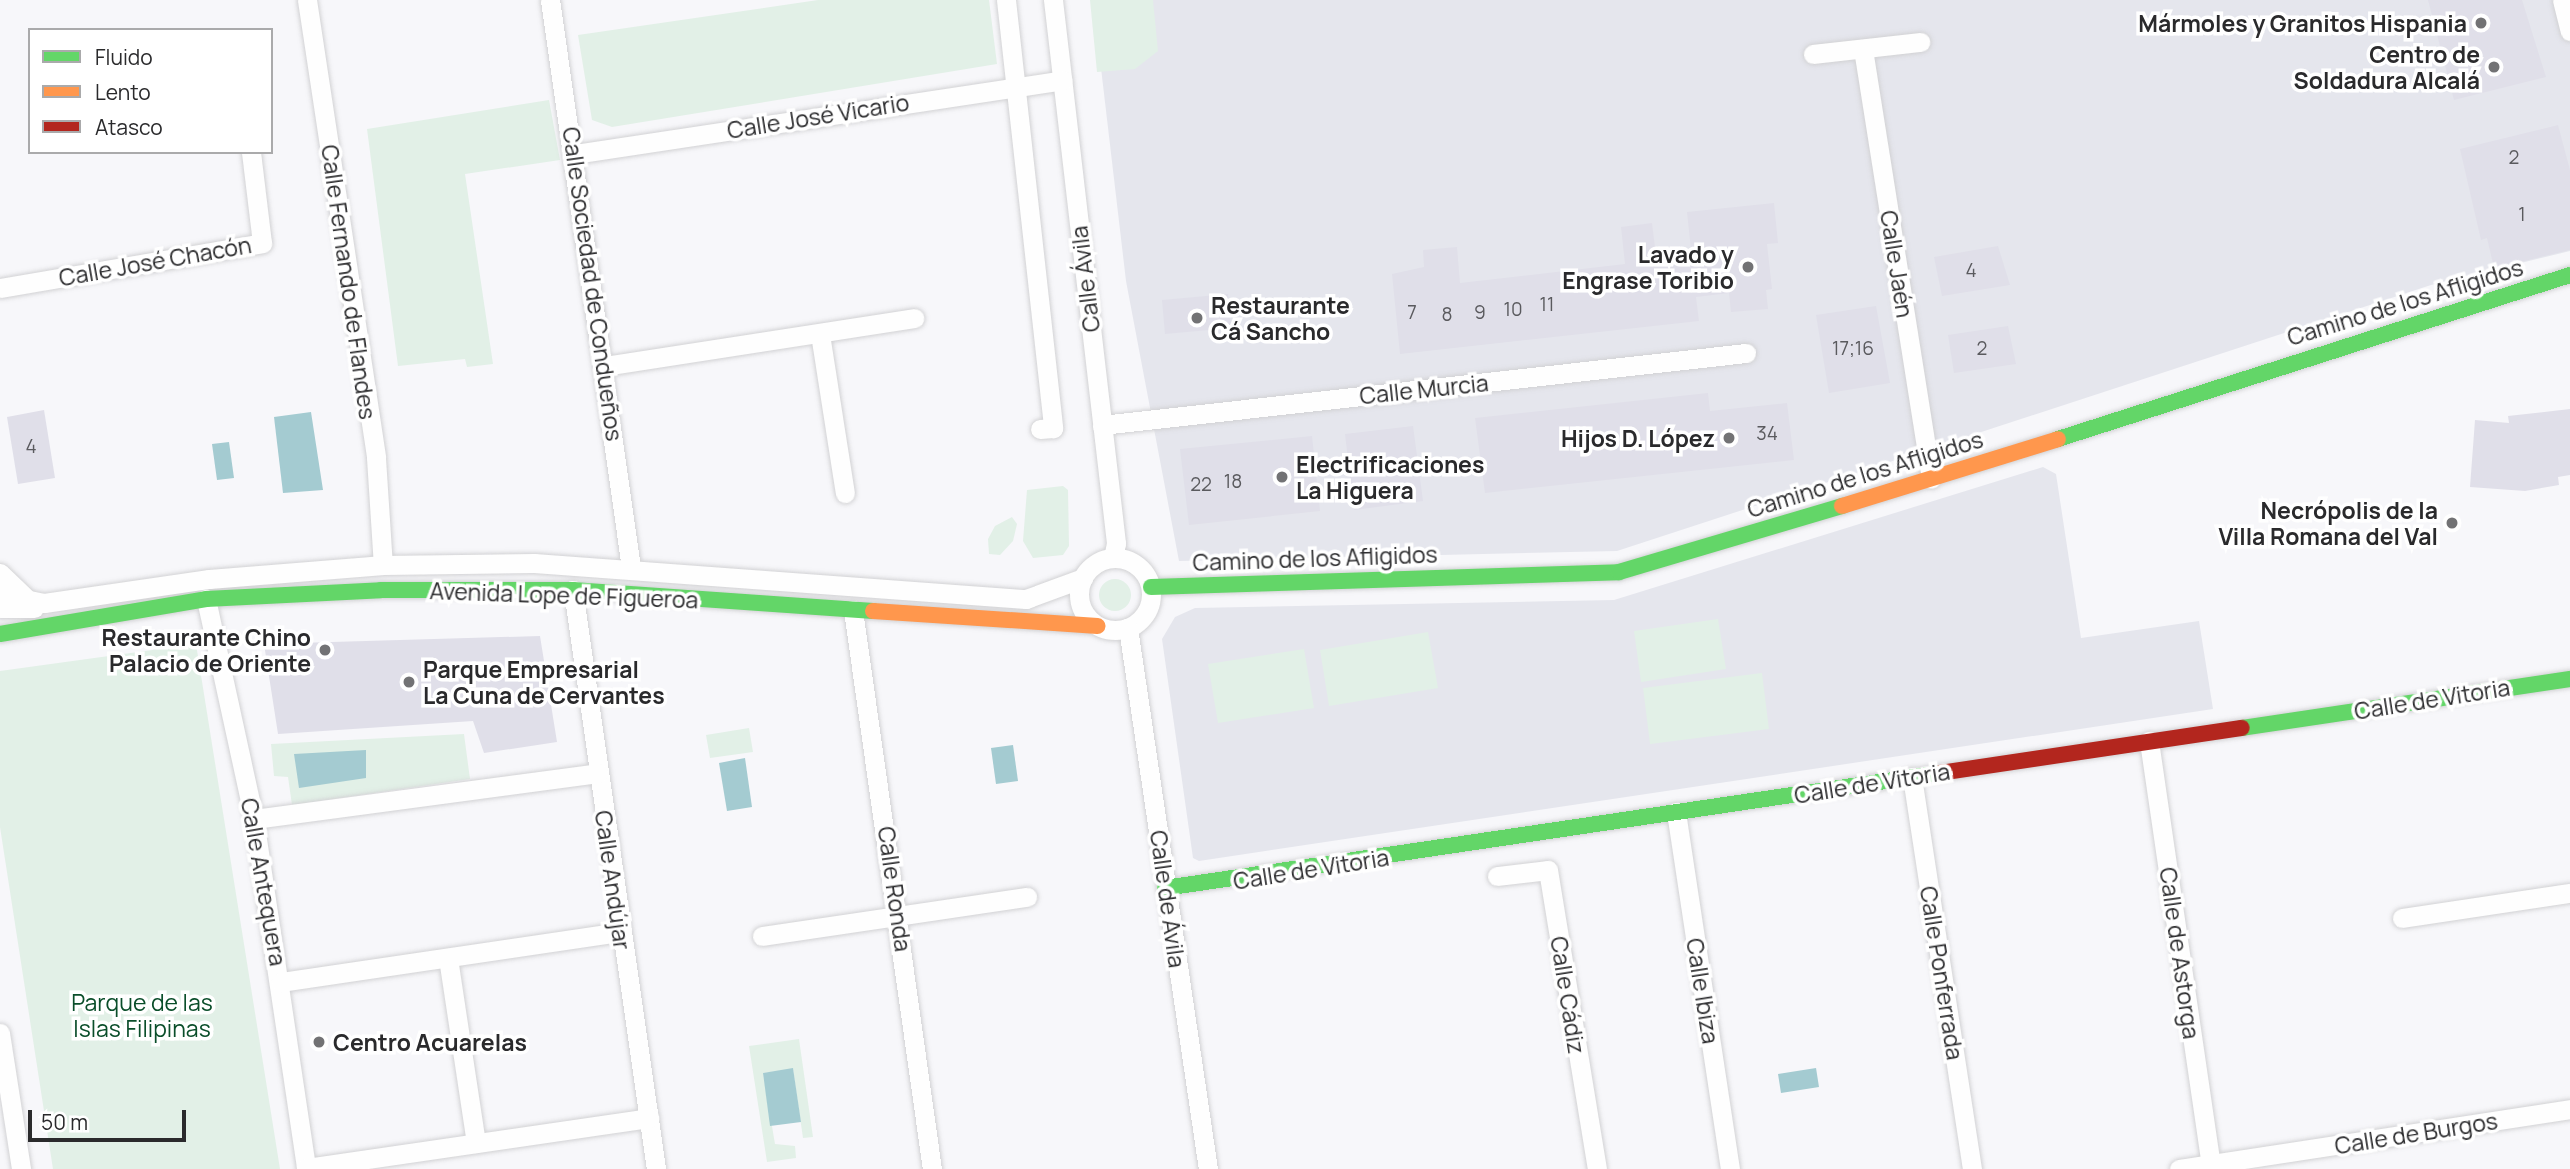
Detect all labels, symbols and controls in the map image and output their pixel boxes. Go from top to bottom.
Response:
place label: Mármoles y Granitos Hispania [2138,9,2467,37]
marker: Mármoles y Granitos Hispania [2473,15,2489,31]
legend [28,28,273,154]
place label: Centro de Soldadura Alcalá [2294,40,2480,94]
text: Fluido [95,43,153,71]
marker: Centro de Soldadura Alcalá [2486,59,2502,75]
text: Lento [95,78,151,106]
street label: Calle José Vicario [725,88,911,144]
text: Atasco [95,113,163,141]
street label: Calle Sociedad de Condueños [557,125,629,443]
street label: Calle Fernando de Flandes [316,143,382,421]
house number: 2 [2509,147,2519,169]
house number: 1 [2518,204,2526,226]
street label: Calle Jaén [1875,208,1919,320]
street label: Calle Ávila [1065,224,1105,334]
street label: Calle José Chacón [57,230,253,292]
place label: Lavado y Engrase Toribio [1562,240,1734,294]
street label: Camino de los Afligidos [2284,253,2526,351]
marker: Lavado y Engrase Toribio [1740,259,1756,275]
house number: 4 [1965,260,1977,282]
place label: Restaurante Cá Sancho [1211,291,1350,345]
house number: 11 [1540,294,1554,316]
house number: 10 [1504,299,1522,321]
house number: 7 [1407,302,1417,324]
house number: 9 [1474,302,1486,324]
house number: 8 [1441,304,1453,326]
marker: Restaurante Cá Sancho [1189,310,1205,326]
house number: 17;16 [1832,338,1874,360]
house number: 2 [1977,338,1987,360]
street label: Calle Murcia [1358,369,1490,409]
house number: 34 [1756,423,1778,445]
place label: Hijos D. López [1561,424,1715,452]
street label: Camino de los Afligidos [1744,425,1986,523]
marker: Hijos D. López [1721,430,1737,446]
house number: 4 [25,436,37,458]
place label: Electrificaciones La Higuera [1296,450,1484,504]
marker: Electrificaciones La Higuera [1274,469,1290,485]
house number: 18 [1224,471,1242,493]
house number: 22 [1190,474,1212,496]
place label: Necrópolis de la Villa Romana del Val [2218,496,2438,550]
marker: Necrópolis de la Villa Romana del Val [2444,515,2460,531]
street label: Camino de los Afligidos [1192,540,1438,576]
street label: Avenida Lope de Figueroa [429,577,699,613]
place label: Restaurante Chino Palacio de Oriente [101,623,311,677]
marker: Restaurante Chino Palacio de Oriente [317,642,333,658]
place label: Parque Empresarial La Cuna de Cervantes [423,655,665,709]
street label: Calle de Vitoria [2352,673,2512,725]
marker: Parque Empresarial La Cuna de Cervantes [401,674,417,690]
street label: Calle de Vitoria [1792,757,1952,809]
street label: Calle Antequera [236,796,292,968]
street label: Calle Andújar [590,809,636,951]
street label: Calle Ronda [873,825,917,953]
street label: Calle de Ávila [1145,828,1191,970]
street label: Calle de Vitoria [1231,843,1391,895]
street label: Calle de Astorga [2154,865,2206,1041]
street label: Calle Ponferrada [1915,884,1969,1062]
street label: Calle Cádiz [1545,934,1591,1056]
street label: Calle Ibiza [1681,936,1725,1046]
park label: Parque de las Islas Filipinas [71,988,213,1042]
place label: Centro Acuarelas [333,1028,527,1056]
marker: Centro Acuarelas [311,1034,327,1050]
scale bar [32,1096,189,1140]
street label: Calle de Burgos [2333,1107,2499,1159]
text: 50 m [41,1108,88,1136]

